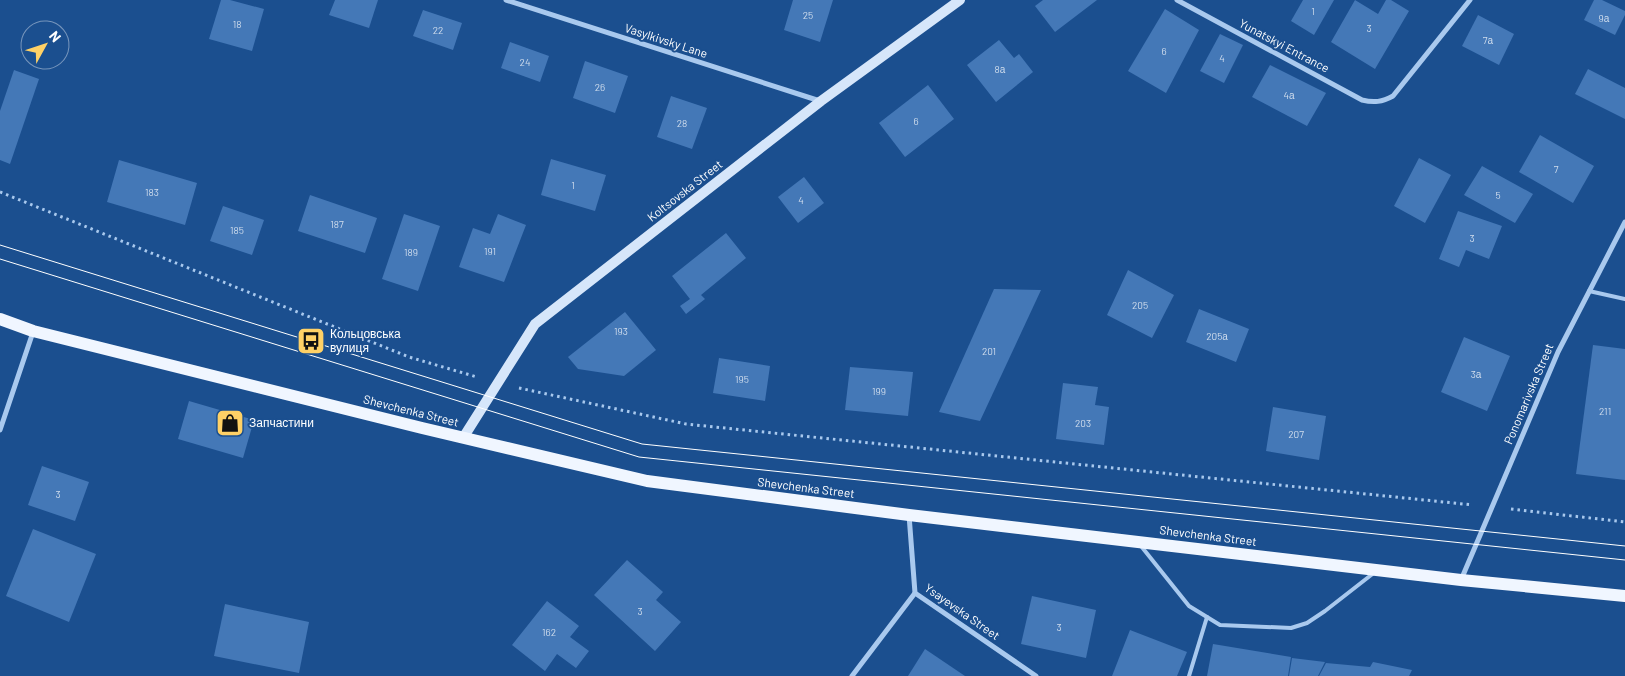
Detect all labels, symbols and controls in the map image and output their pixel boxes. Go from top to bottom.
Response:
house number: 1 [1311,5,1315,17]
house number: 25 [803,9,813,21]
house number: 9а [1599,12,1610,24]
street label: Yunatskyi Entrance [1237,15,1332,75]
house number: 18 [233,18,241,30]
north arrow [20,20,70,70]
street label: Vasylkivsky Lane [623,20,709,60]
house number: 3 [1366,22,1372,34]
house number: 22 [433,24,443,36]
text: N [46,27,65,45]
house number: 7а [1483,34,1494,46]
house number: 6 [1161,45,1167,57]
house number: 4 [1219,52,1225,64]
house number: 24 [520,56,530,68]
house number: 8а [995,63,1006,75]
house number: 26 [595,81,605,93]
house number: 4а [1283,89,1295,101]
house number: 6 [913,115,919,127]
house number: 28 [677,117,687,129]
street label: Koltsovska Street [644,157,725,224]
house number: 7 [1554,163,1559,175]
house number: 1 [571,179,575,191]
house number: 183 [145,186,159,198]
house number: 5 [1495,189,1501,201]
house number: 4 [798,194,804,206]
house number: 187 [330,218,344,230]
house number: 185 [230,224,244,236]
house number: 3 [1469,232,1475,244]
house number: 191 [484,245,496,257]
house number: 189 [404,246,418,258]
house number: 205 [1132,299,1148,311]
house number: 193 [614,325,628,337]
bus stop icon: Кольцовська вулиця [296,326,326,356]
place label: Кольцовська вулиця [330,326,401,355]
house number: 205а [1206,330,1228,342]
street label: Ponomarivska Street [1501,341,1556,446]
house number: 201 [982,345,996,357]
house number: 3а [1471,368,1482,380]
house number: 195 [735,373,749,385]
house number: 199 [872,385,886,397]
street label: Shevchenka Street [362,391,460,429]
house number: 211 [1599,405,1611,417]
shop icon: Запчастини [215,408,245,438]
place label: Запчастини [249,415,314,429]
house number: 203 [1075,417,1091,429]
house number: 207 [1288,428,1304,440]
street label: Shevchenka Street [757,474,856,500]
house number: 3 [55,488,61,500]
street label: Shevchenka Street [1159,522,1258,548]
street label: Ysayevska Street [922,580,1003,642]
house number: 3 [637,605,643,617]
house number: 3 [1056,621,1062,633]
house number: 162 [542,626,556,638]

